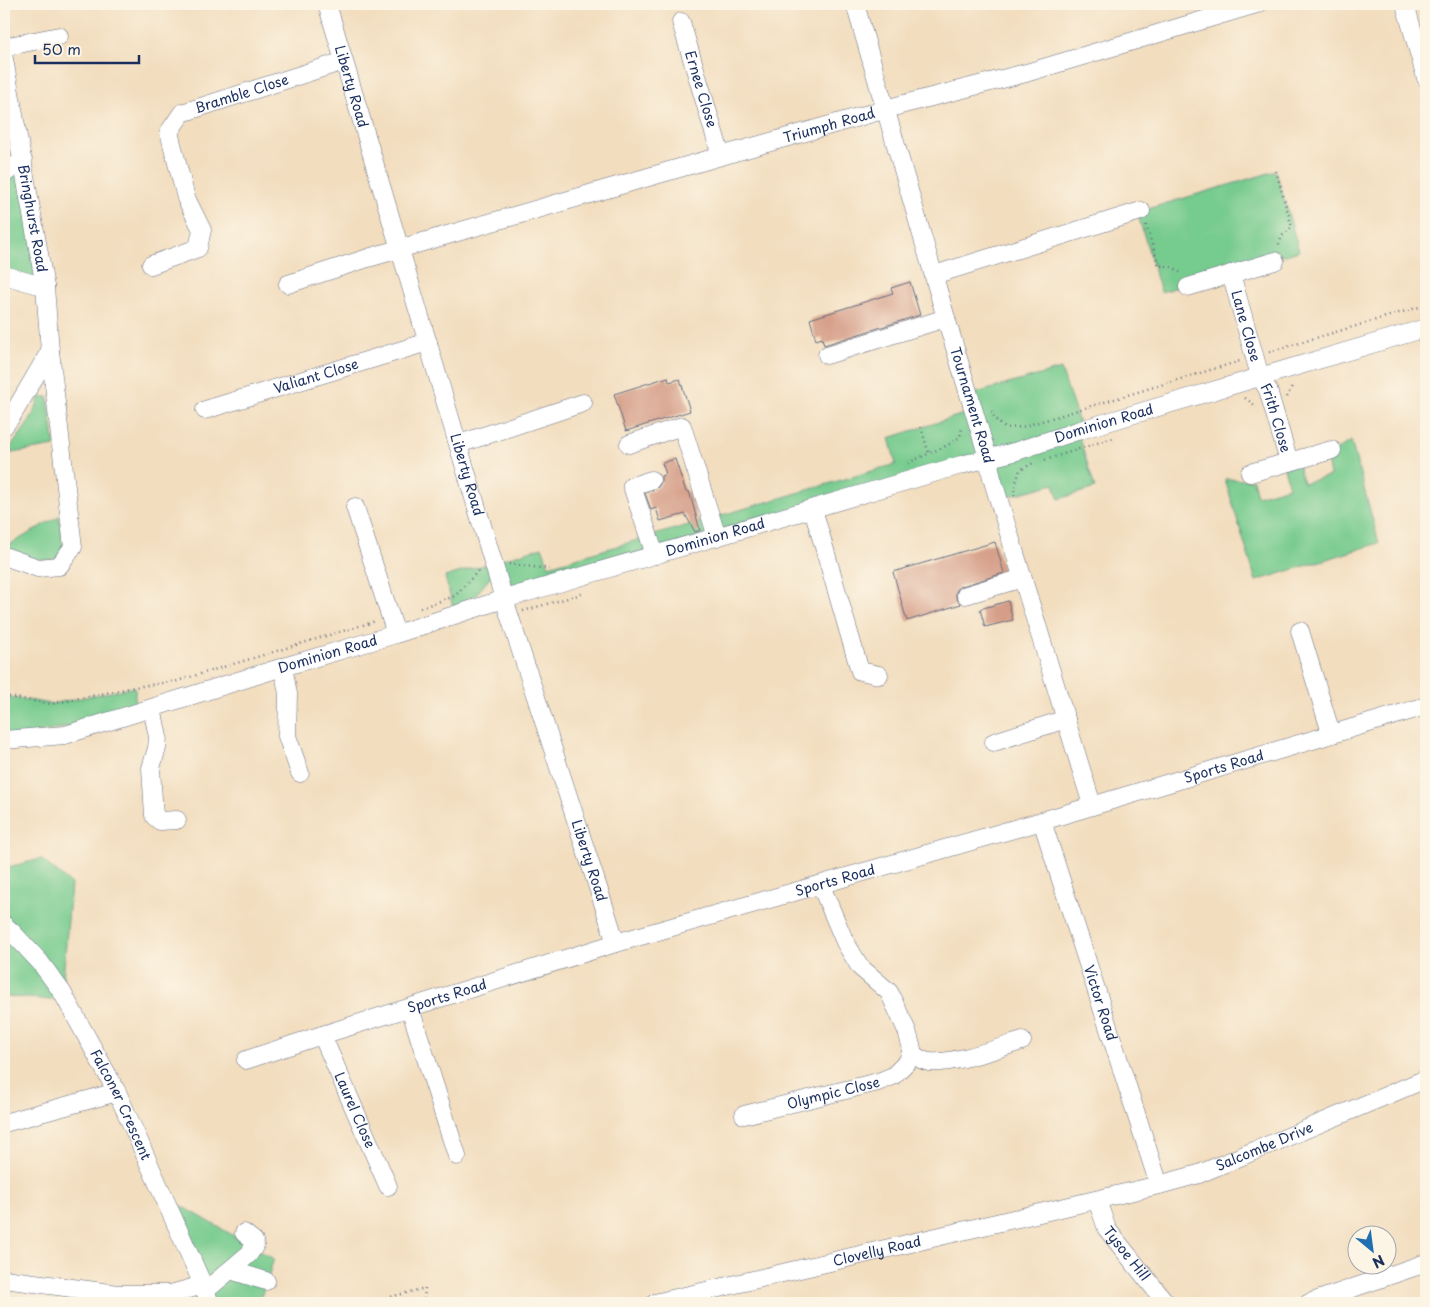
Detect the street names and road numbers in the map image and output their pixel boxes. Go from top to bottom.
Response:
street label: Liberty Road [330,43,374,130]
street label: Ernee Close [680,48,723,130]
street label: Bramble Close [192,68,291,118]
street label: Triumph Road [781,102,877,148]
street label: Bringhurst Road [13,163,53,274]
street label: Lane Close [1226,288,1266,364]
street label: Tournament Road [945,344,1000,465]
street label: Valiant Close [271,353,361,399]
street label: Frith Close [1256,379,1297,455]
street label: Dominion Road [1051,398,1156,448]
street label: Liberty Road [445,431,490,518]
street label: Dominion Road [663,512,767,561]
street label: Dominion Road [275,629,380,678]
street label: Sports Road [1181,744,1266,788]
street label: Liberty Road [567,817,613,904]
street label: Sports Road [793,858,877,901]
street label: Victor Road [1079,962,1123,1043]
street label: Sports Road [404,973,489,1018]
street label: Falconer Crescent [85,1045,157,1163]
street label: Laurel Close [329,1069,381,1151]
street label: Olympic Close [785,1071,882,1114]
street label: Salcombe Drive [1212,1116,1316,1176]
street label: Tysoe Hill [1098,1221,1155,1285]
street label: Clovelly Road [831,1230,923,1271]

